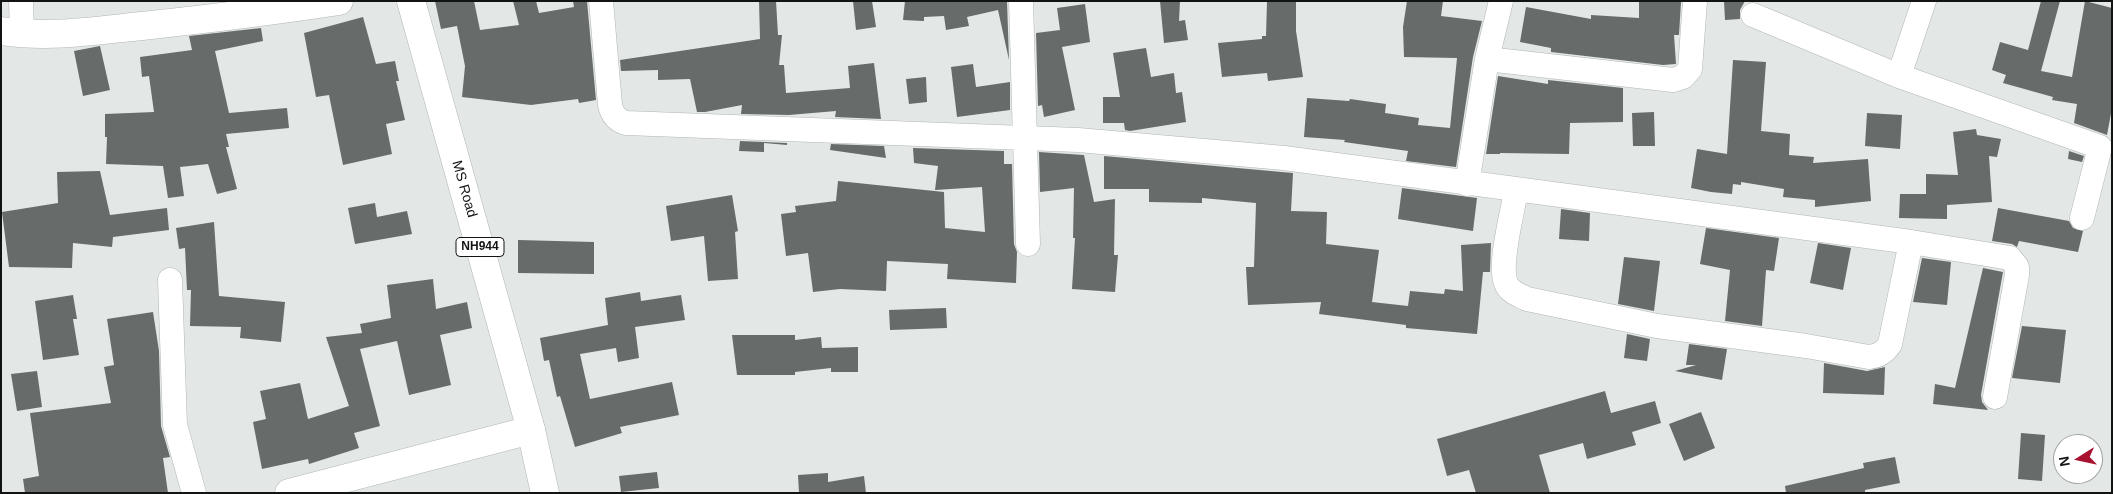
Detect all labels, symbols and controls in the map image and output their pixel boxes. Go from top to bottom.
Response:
street label: MS Road [448,159,480,219]
road number: NH944 [456,238,504,256]
north arrow [2053,434,2103,484]
text: N [2055,455,2073,468]

